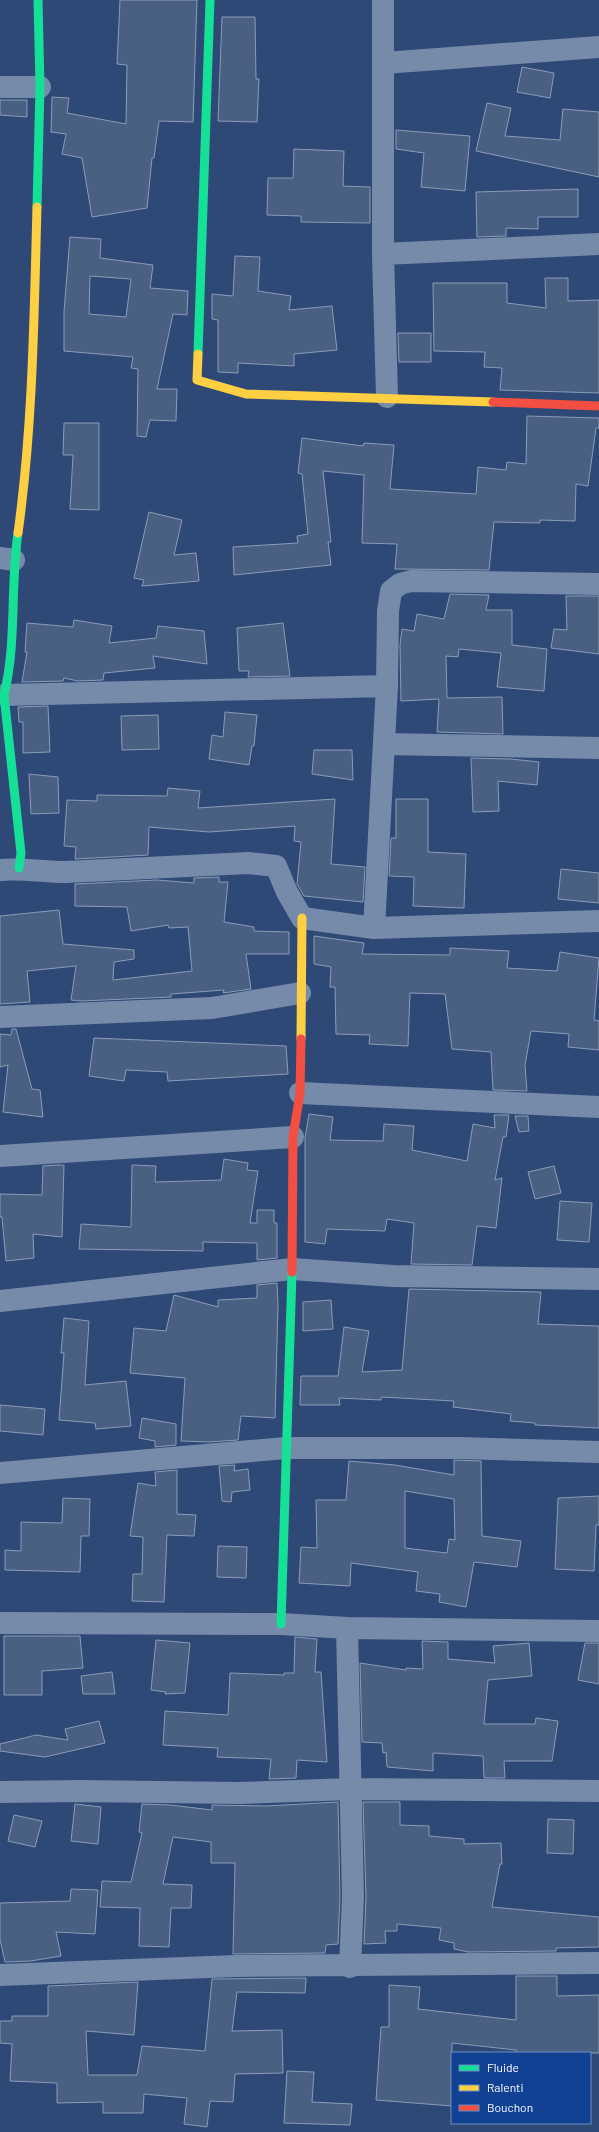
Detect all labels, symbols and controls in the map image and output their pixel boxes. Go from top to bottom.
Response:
legend [451,2052,591,2124]
text: Fluide [487,2060,519,2074]
text: Ralenti [487,2080,524,2094]
text: Bouchon [487,2100,533,2114]

